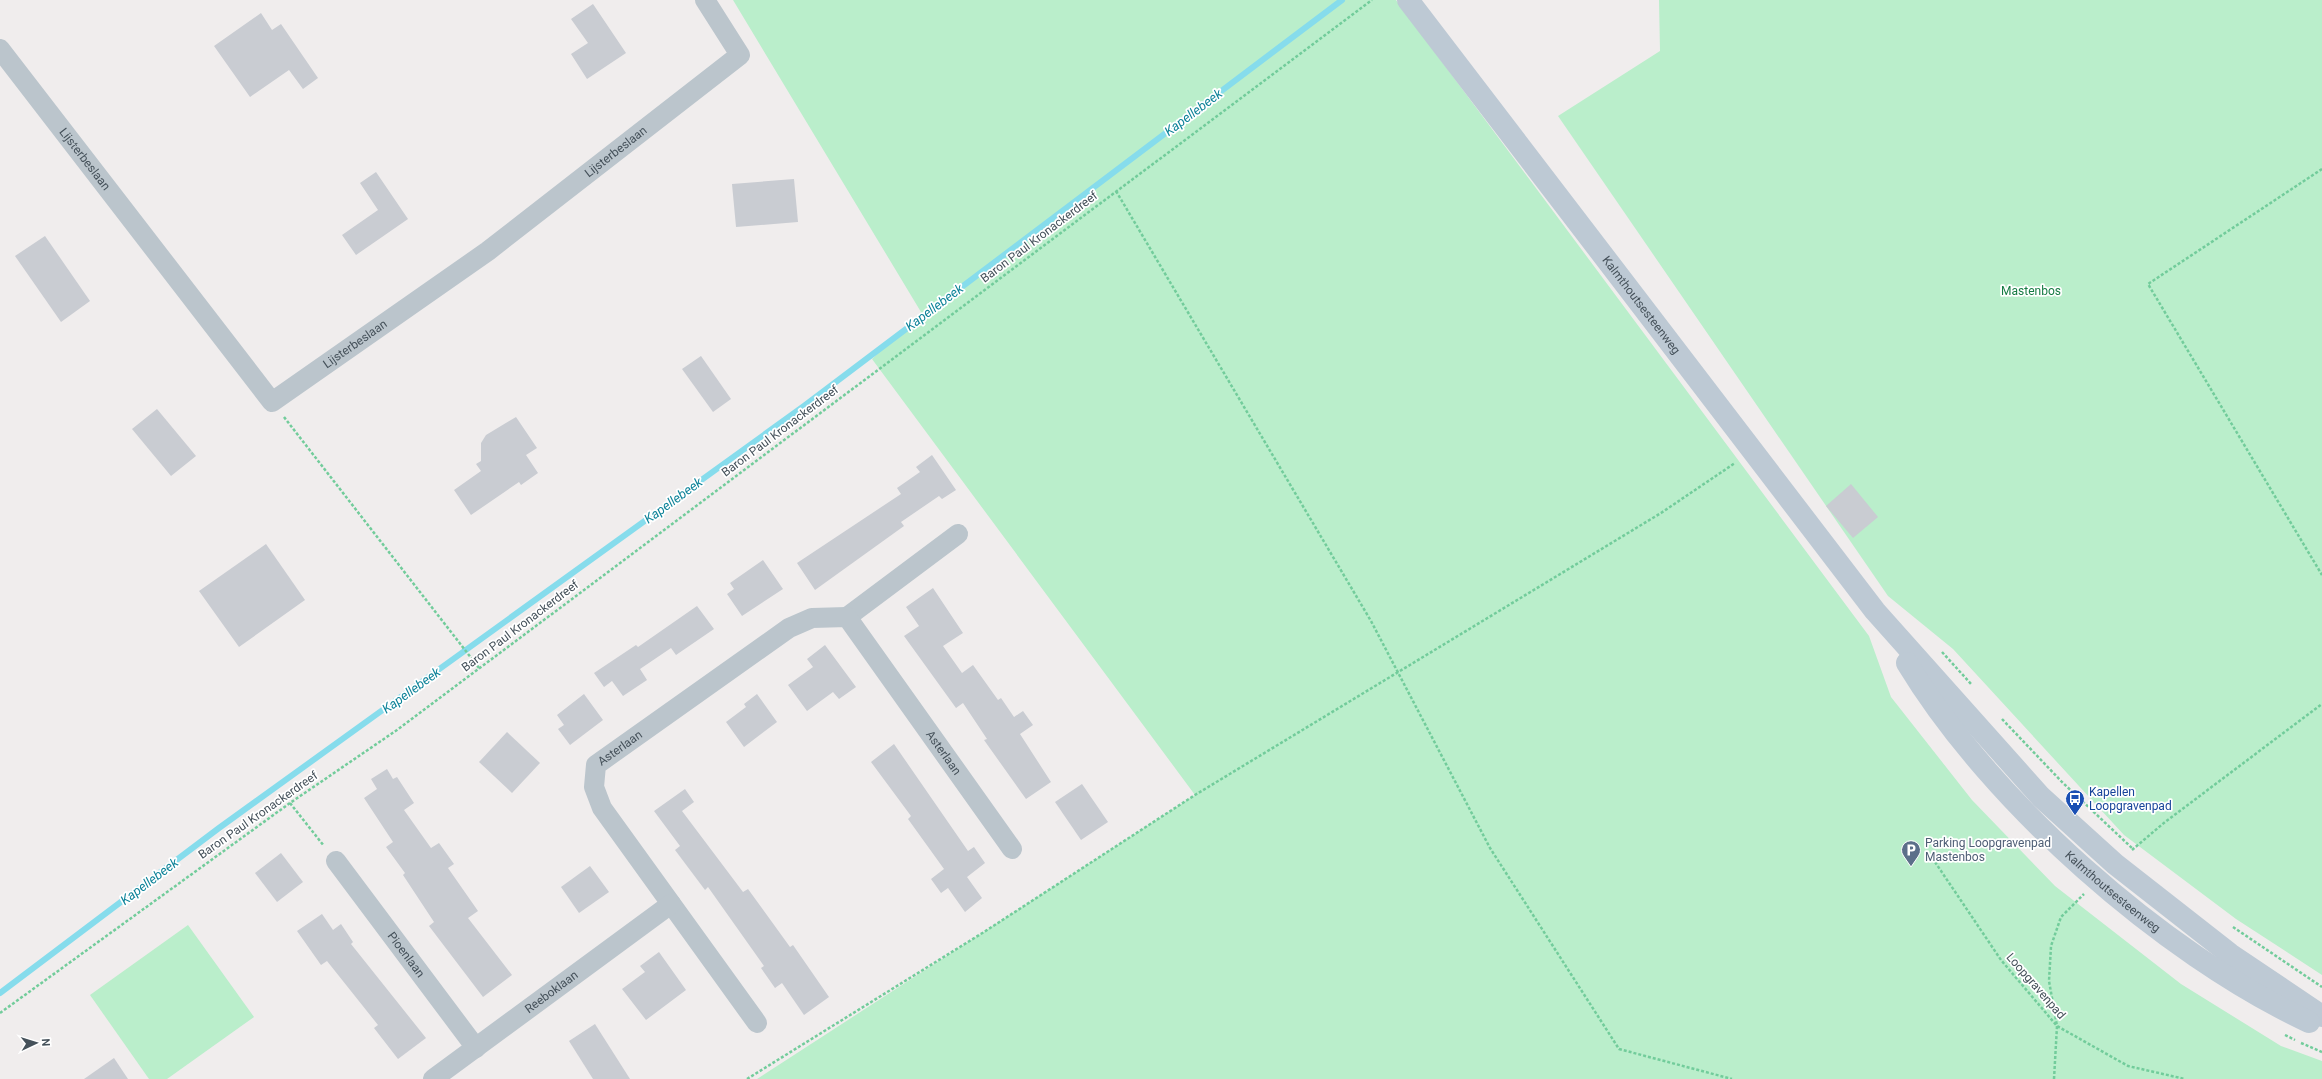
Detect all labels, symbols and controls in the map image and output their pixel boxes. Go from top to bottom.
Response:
water label: Kapellebeek [1162,86,1226,139]
street label: Lijsterbeslaan [582,123,650,180]
street label: Lijsterbeslaan [56,125,113,193]
street label: Baron Paul Kronackerdreef [978,188,1101,286]
street label: Kalmthoutsesteenweg [1599,253,1683,357]
water label: Kapellebeek [903,281,967,334]
park label: Mastenbos [2001,284,2061,298]
street label: Lijsterbeslaan [320,317,390,371]
street label: Baron Paul Kronackerdreef [719,382,842,480]
water label: Kapellebeek [641,474,706,527]
street label: Baron Paul Kronackerdreef [459,577,582,675]
water label: Kapellebeek [379,664,444,717]
street label: Asterlaan [595,728,645,768]
street label: Asterlaan [923,728,964,778]
street label: Baron Paul Kronackerdreef [196,768,321,862]
place label: Kapellen Loopgravenpad [2089,785,2172,813]
bus stop icon: Kapellen Loopgravenpad [2064,788,2086,816]
place label: Parking Loopgravenpad Mastenbos [1925,836,2051,864]
parking icon: Parking Loopgravenpad Mastenbos [1900,839,1922,867]
street label: Kalmthoutsesteenweg [2062,848,2163,935]
water label: Kapellebeek [118,855,182,908]
street label: Pioenlaan [385,929,428,980]
street label: Loopgravenpad [2004,950,2068,1022]
street label: Reeboklaan [522,968,581,1016]
north arrow [16,1023,56,1063]
text: N [39,1038,52,1047]

